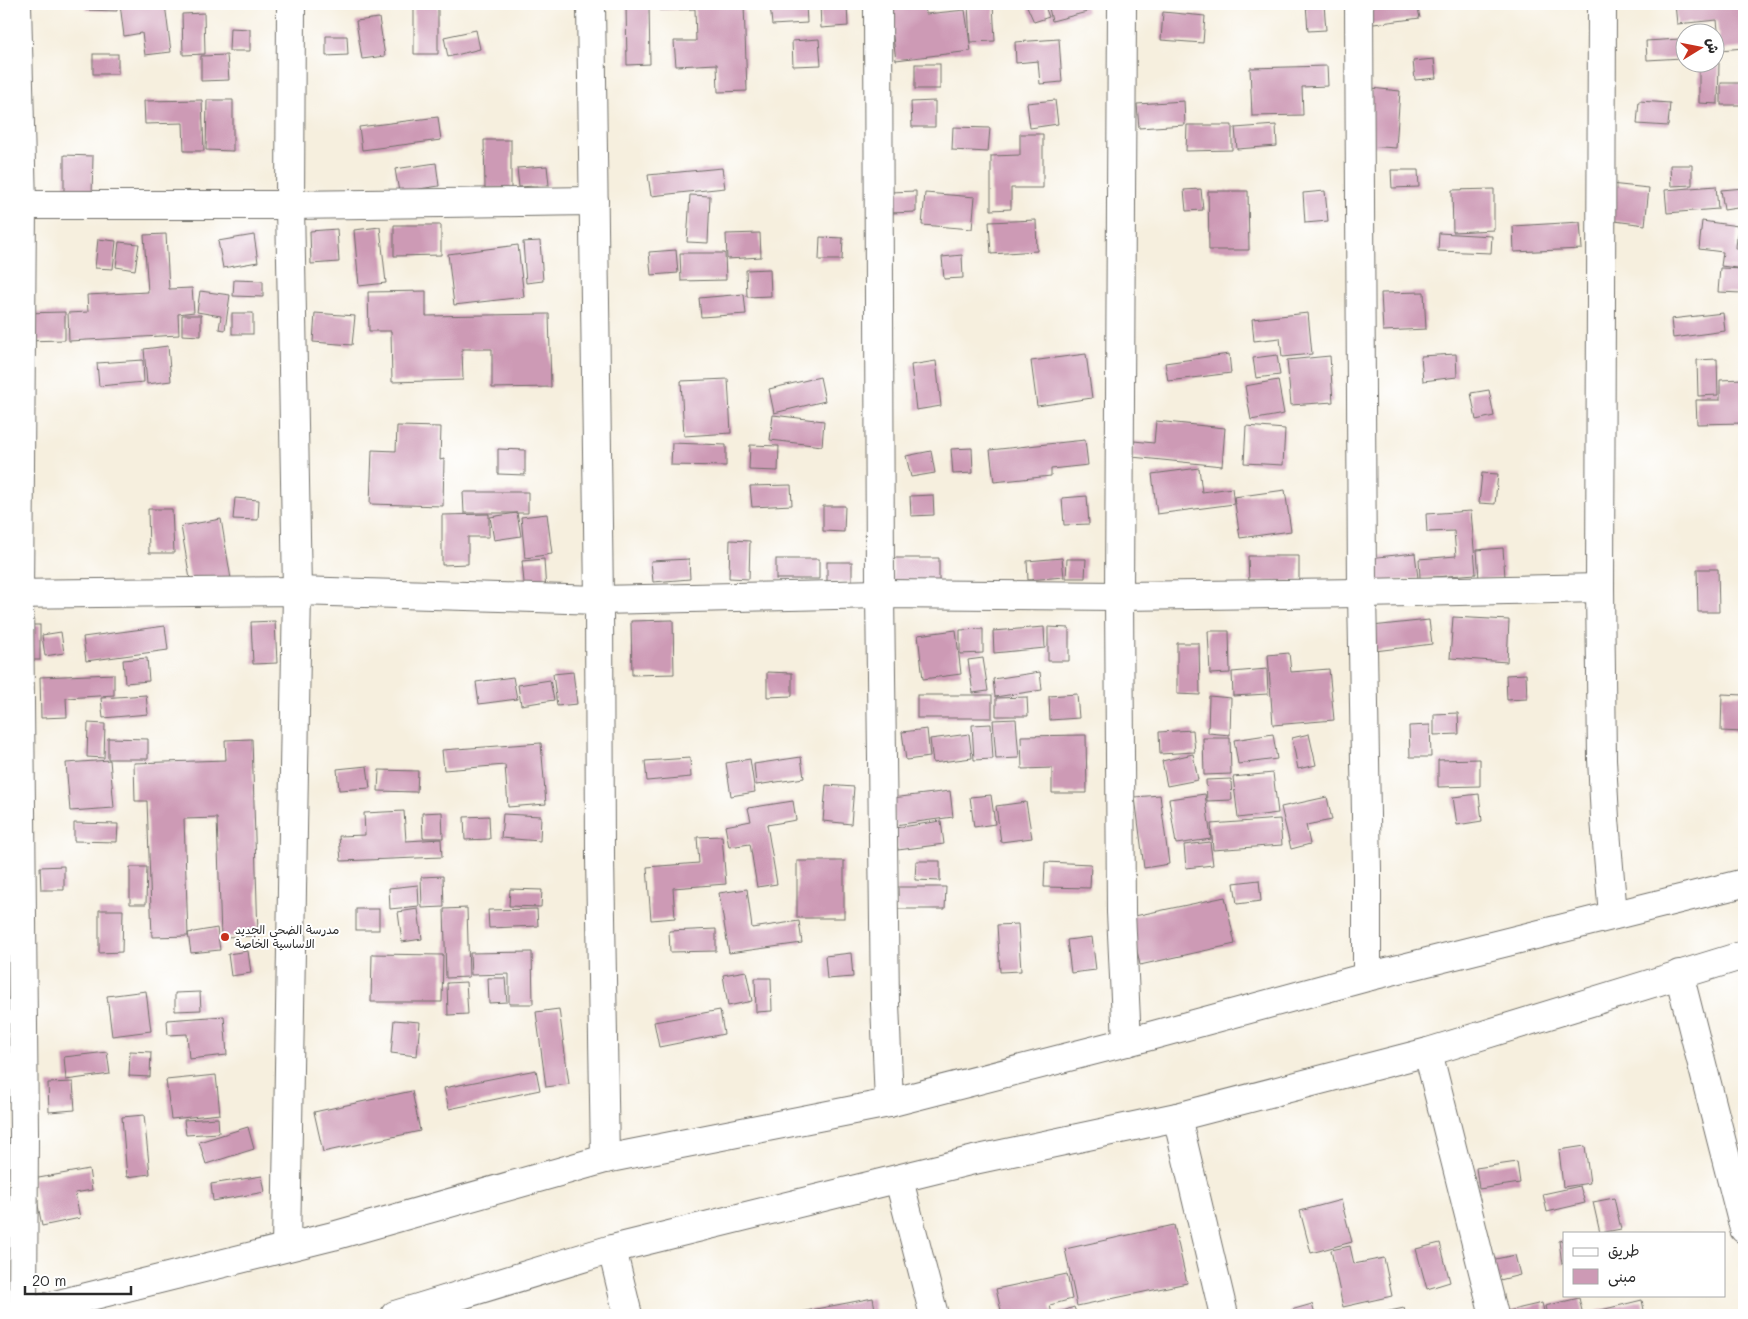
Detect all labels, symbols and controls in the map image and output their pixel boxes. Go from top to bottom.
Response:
north arrow [1676,22,1726,72]
text: ش [1703,36,1724,55]
place label: مدرسة الضحي الجديد الاساسية الخاصة [235,921,339,951]
marker: مدرسة الضحي الجديد الاساسية الخاصة [219,931,231,943]
legend [1563,1232,1726,1296]
text: طريق [1608,1240,1640,1260]
scale bar [25,1264,131,1296]
text: مبنى [1608,1266,1636,1287]
text: 20 m [32,1270,66,1290]

